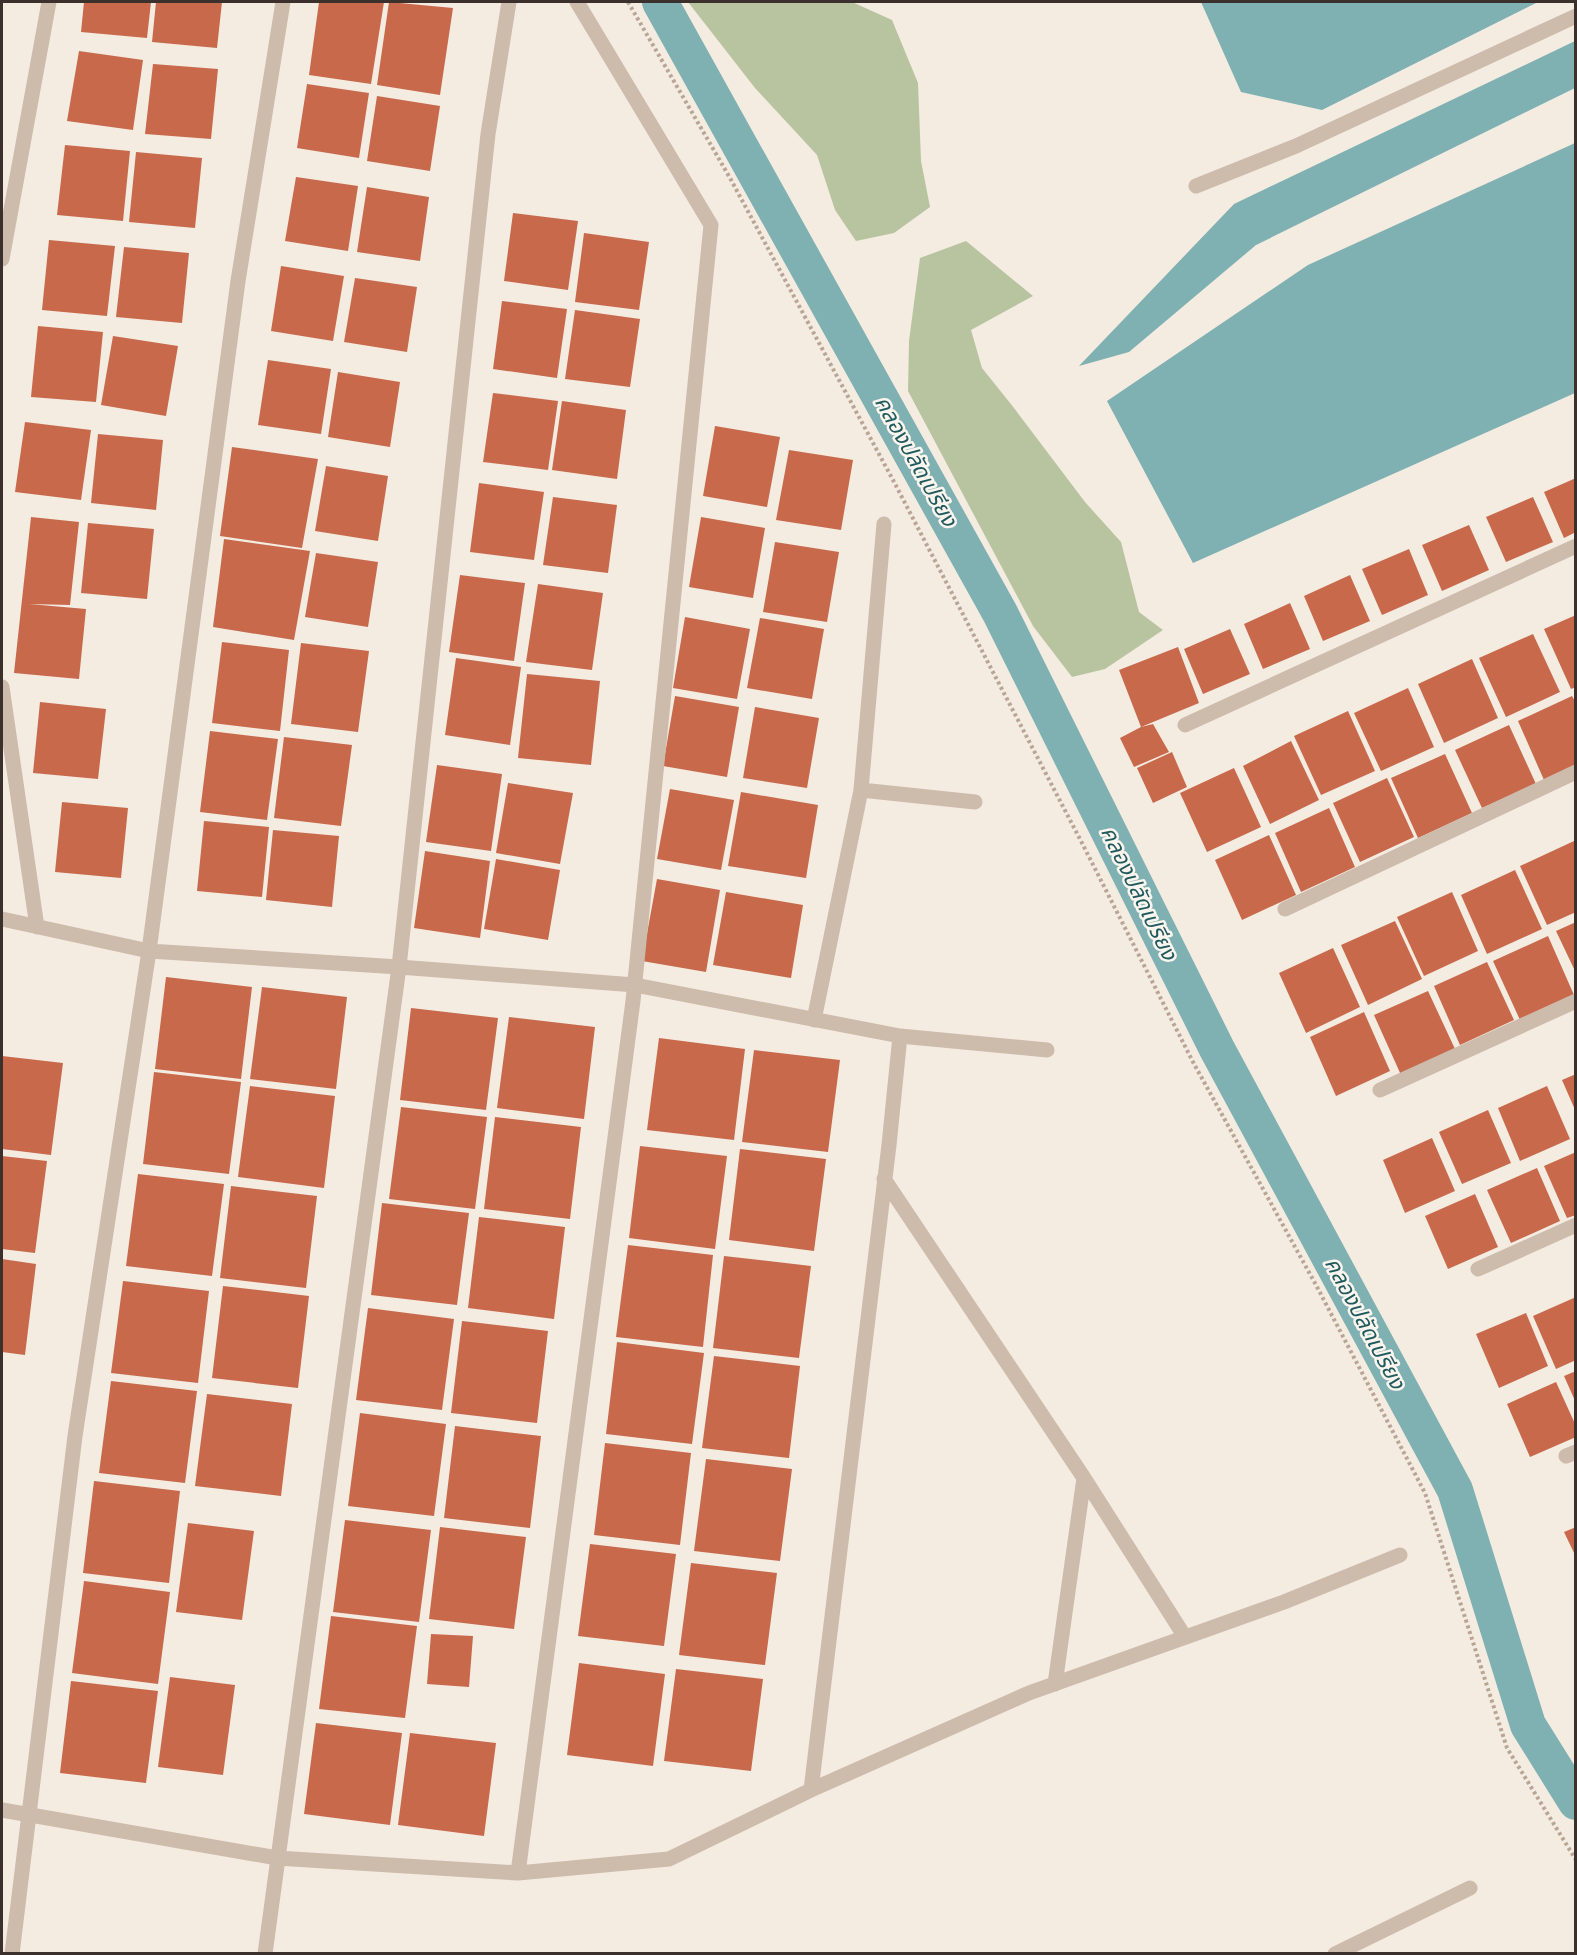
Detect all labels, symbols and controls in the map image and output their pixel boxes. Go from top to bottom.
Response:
water label: คลองปลัดเปรียง [869,391,964,532]
water label: คลองปลัดเปรียง [1095,822,1183,965]
water label: คลองปลัดเปรียง [1319,1253,1412,1394]

